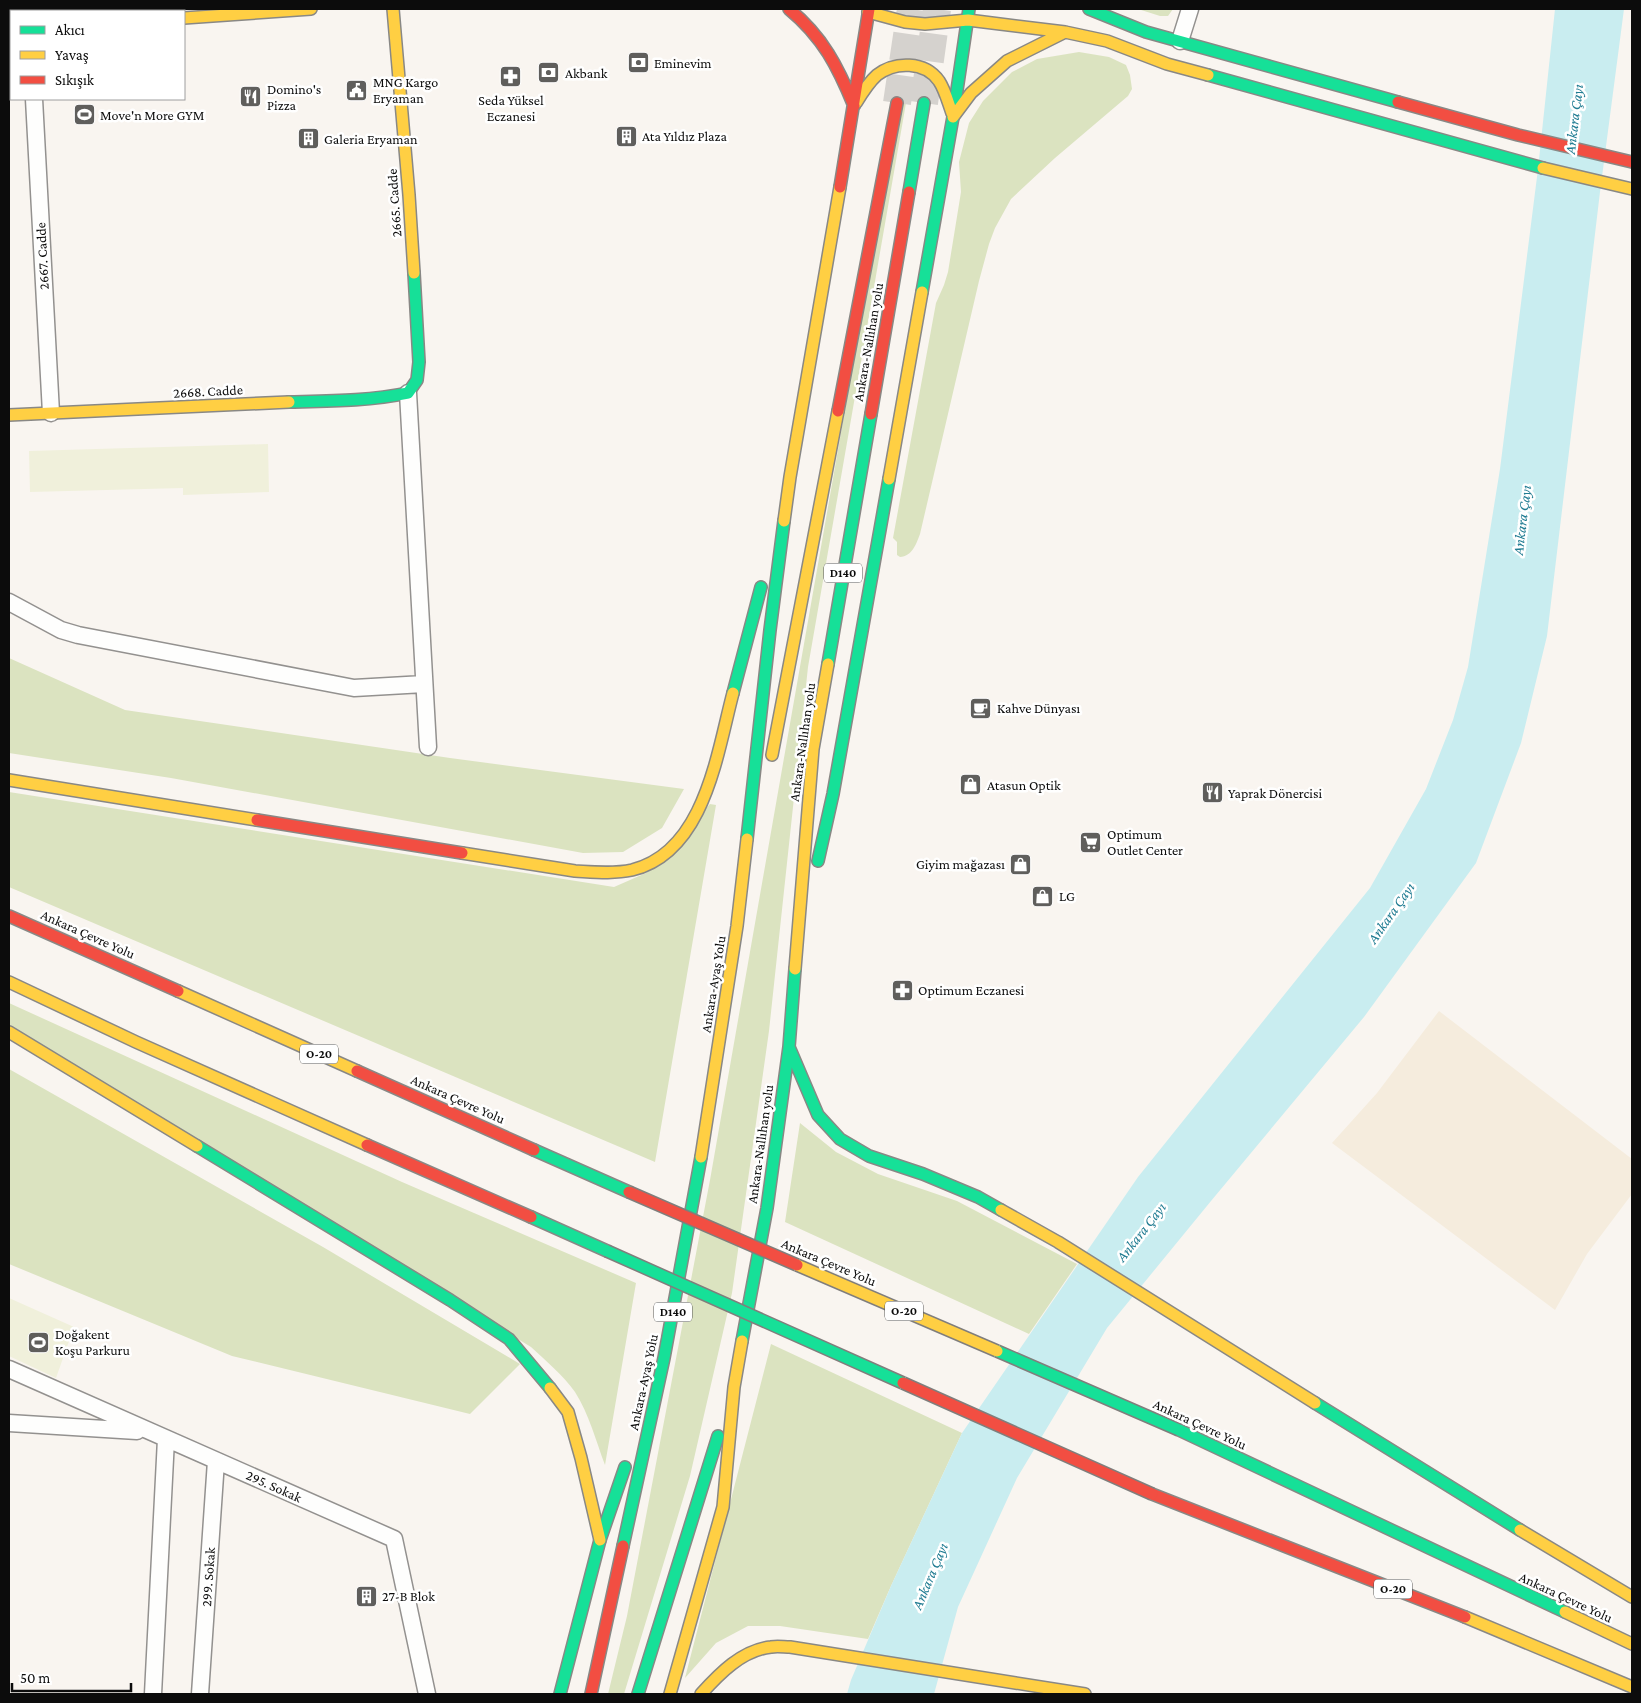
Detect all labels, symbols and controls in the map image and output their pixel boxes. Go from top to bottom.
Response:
legend [10,10,185,100]
text: Akıcı [55,22,85,38]
text: Yavaş [55,47,89,64]
bank icon: Eminevim [626,51,650,75]
place label: Eminevim [654,55,712,71]
bank icon: Akbank [537,61,561,85]
pharmacy icon: Seda Yüksel Eczanesi [499,65,523,89]
place label: Akbank [565,65,608,81]
text: Sıkışık [55,72,95,89]
place label: MNG Kargo Eryaman [373,74,438,106]
public building icon: MNG Kargo Eryaman [345,78,369,102]
place label: Domino's Pizza [267,81,321,113]
water label: Ankara Çayı [1562,83,1587,156]
restaurant icon: Domino's Pizza [239,85,263,109]
place label: Seda Yüksel Eczanesi [478,92,544,124]
sports icon: Move'n More GYM [72,103,96,127]
place label: Move'n More GYM [100,107,204,123]
building icon: Ata Yıldız Plaza [614,124,638,148]
building icon: Galeria Eryaman [296,127,320,151]
place label: Ata Yıldız Plaza [642,128,728,144]
place label: Galeria Eryaman [324,131,418,147]
street label: 2665. Cadde [384,168,404,238]
street label: 2667. Cadde [32,222,52,290]
street label: Ankara-Nallıhan yolu [850,281,886,402]
street label: 2668. Cadde [173,381,243,401]
water label: Ankara Çayı [1510,484,1535,557]
road number: D140 [824,564,862,582]
street label: Ankara-Nallıhan yolu [786,681,818,803]
cafe icon: Kahve Dünyası [969,696,993,720]
place label: Kahve Dünyası [997,700,1081,716]
shop icon: Atasun Optik [959,773,983,797]
place label: Atasun Optik [987,777,1061,793]
restaurant icon: Yaprak Dönercisi [1200,781,1224,805]
place label: Yaprak Dönercisi [1228,785,1322,801]
place label: Optimum Outlet Center [1107,826,1183,858]
supermarket icon: Optimum Outlet Center [1079,830,1103,854]
shop icon: Giyim mağazası [1009,852,1033,876]
place label: Giyim mağazası [916,856,1005,872]
water label: Ankara Çayı [1364,880,1419,948]
shop icon: LG [1031,884,1055,908]
place label: LG [1059,888,1075,904]
street label: Ankara Çevre Yolu [39,906,138,962]
street label: Ankara-Ayaş Yolu [697,934,729,1034]
pharmacy icon: Optimum Eczanesi [890,978,914,1002]
place label: Optimum Eczanesi [918,982,1025,998]
road number: O-20 [300,1044,338,1064]
street label: Ankara Çevre Yolu [409,1071,508,1127]
street label: Ankara-Nallıhan yolu [744,1083,776,1205]
water label: Ankara Çayı [1112,1199,1170,1266]
street label: Ankara Çevre Yolu [779,1235,879,1289]
road number: D140 [654,1302,692,1321]
road number: O-20 [885,1302,923,1320]
place label: Doğakent Koşu Parkuru [55,1326,131,1358]
sports icon: Doğakent Koşu Parkuru [27,1330,51,1354]
street label: Ankara-Ayaş Yolu [625,1332,661,1432]
street label: Ankara Çevre Yolu [1151,1395,1250,1453]
street label: 295. Sokak [244,1467,305,1505]
water label: Ankara Çayı [908,1540,952,1613]
street label: 299. Sokak [198,1546,218,1607]
street label: Ankara Çevre Yolu [1517,1568,1616,1626]
road number: O-20 [1374,1580,1412,1598]
building icon: 27-B Blok [354,1584,378,1608]
place label: 27-B Blok [382,1588,435,1604]
scale bar [12,1660,131,1692]
text: 50 m [20,1670,50,1686]

